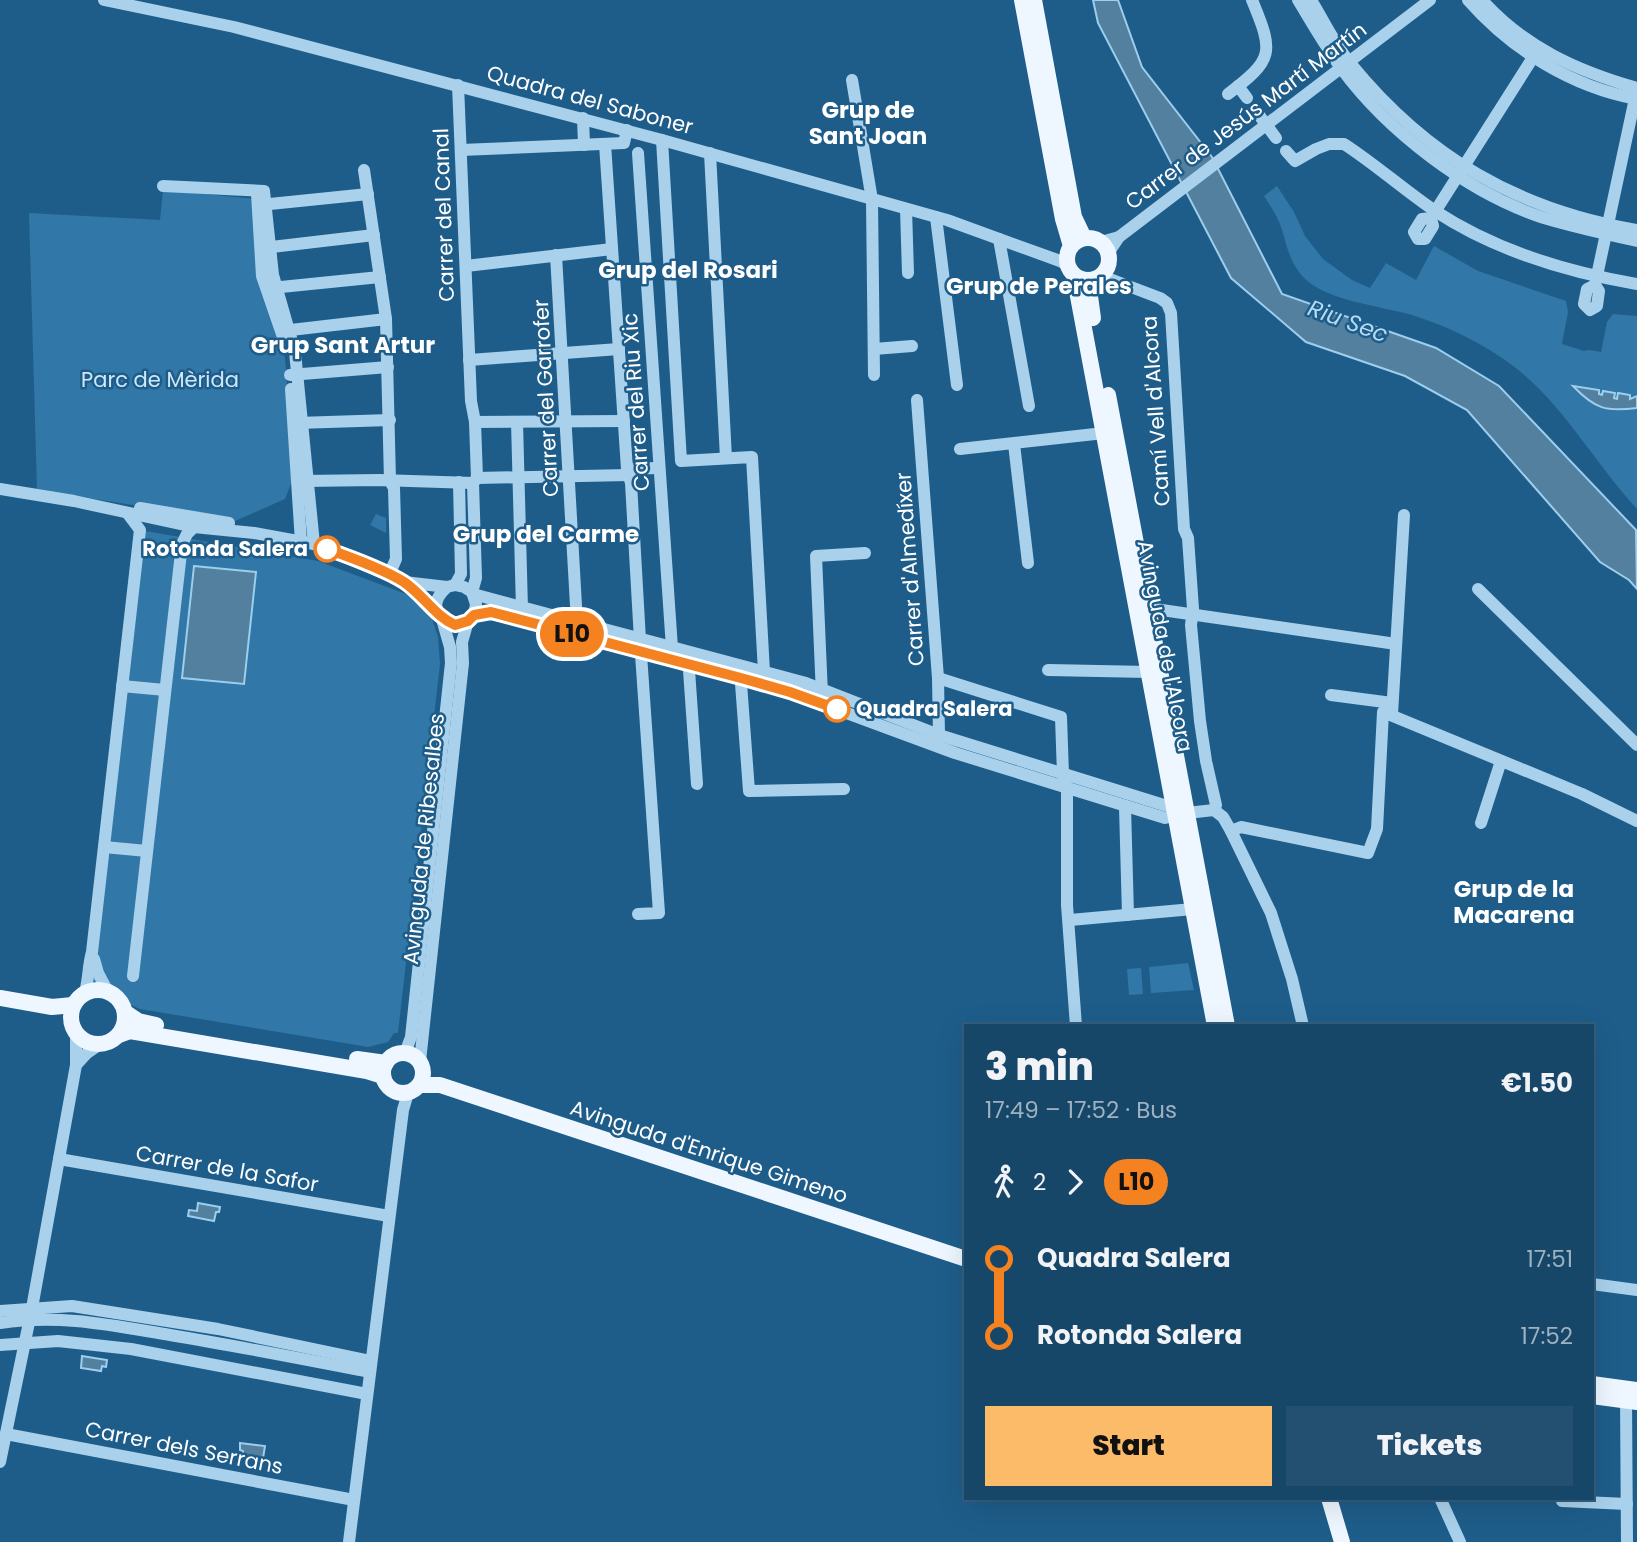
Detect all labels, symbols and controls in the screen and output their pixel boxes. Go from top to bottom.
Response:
street label: Carrer de Jesús Martí Martín [1119,15,1372,216]
street label: Quadra del Saboner [484,58,697,141]
district label: Grup de Sant Joan [809,94,927,152]
street label: Carrer del Canal [426,128,461,302]
district label: Grup del Rosari [598,254,778,286]
district label: Grup de Perales [946,270,1132,302]
water label: Riu Sec [1304,292,1392,350]
street label: Carrer del Garrofer [526,298,565,498]
street label: Carrer del Riu Xic [615,312,656,492]
street label: Camí Vell d'Alcora [1134,315,1177,507]
district label: Grup Sant Artur [251,329,435,361]
park label: Parc de Mèrida [81,365,239,394]
street label: Carrer d'Almedíxer [888,471,931,667]
district label: Grup del Carme [453,518,639,550]
place label: Rotonda Salera [142,534,308,563]
marker: Rotonda Salera [314,536,340,562]
street label: Avinguda de l'Alcora [1131,538,1200,754]
line badge: L10 [532,611,612,657]
text: L10 [554,617,590,650]
place label: Quadra Salera [856,694,1012,723]
marker: Quadra Salera [824,696,850,722]
street label: Avinguda de Ribesalbes [396,712,451,966]
district label: Grup de la Macarena [1453,873,1575,931]
text: 3 min [985,1040,1094,1093]
text: €1.50 [1501,1065,1573,1101]
street label: Avinguda d'Enrique Gimeno [567,1093,852,1210]
text: 17:49 – 17:52 · Bus [985,1094,1177,1126]
street label: Carrer de la Safor [133,1138,321,1199]
icon: walk [985,1163,1023,1201]
icon: forward [1056,1163,1094,1201]
text: L10 [1118,1165,1154,1198]
text: 2 [1033,1166,1046,1198]
text: Quadra Salera [1037,1240,1231,1276]
text: 17:51 [1526,1243,1573,1275]
text: Rotonda Salera [1037,1317,1242,1353]
text: 17:52 [1521,1320,1573,1352]
button: Start [985,1406,1272,1486]
button: Tickets [1286,1406,1573,1486]
street label: Carrer dels Serrans [83,1414,286,1481]

